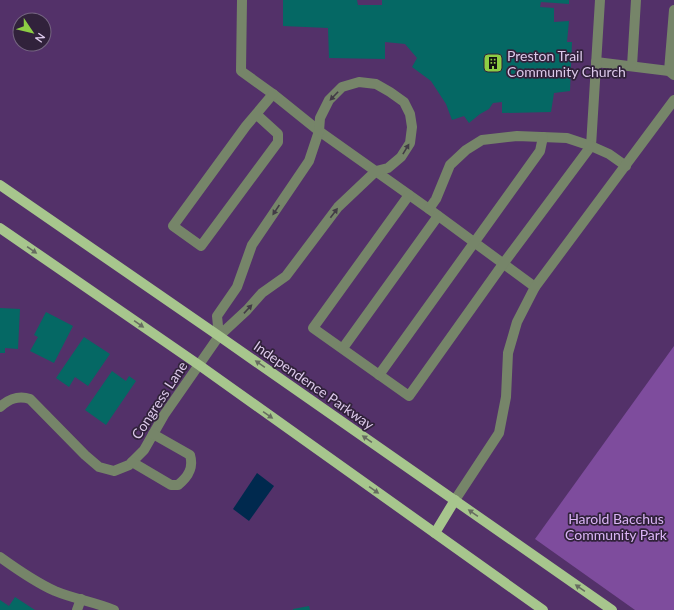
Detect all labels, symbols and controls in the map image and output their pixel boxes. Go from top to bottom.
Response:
north arrow [12,12,52,52]
text: N [33,31,48,45]
place label: Preston Trail Community Church [507,47,626,80]
building icon: Preston Trail Community Church [482,52,504,74]
one-way arrow [329,91,339,101]
one-way arrow [403,143,410,155]
one-way arrow [272,205,280,215]
one-way arrow [330,208,338,219]
one-way arrow [27,246,37,254]
one-way arrow [243,304,252,314]
one-way arrow [134,320,144,328]
street label: Independence Parkway [251,337,378,433]
street label: Congress Lane [127,358,191,442]
one-way arrow [255,360,265,368]
one-way arrow [263,411,274,419]
one-way arrow [361,435,372,443]
one-way arrow [369,486,380,494]
one-way arrow [468,509,478,517]
park label: Harold Bacchus Community Park [565,510,668,543]
one-way arrow [574,584,585,592]

